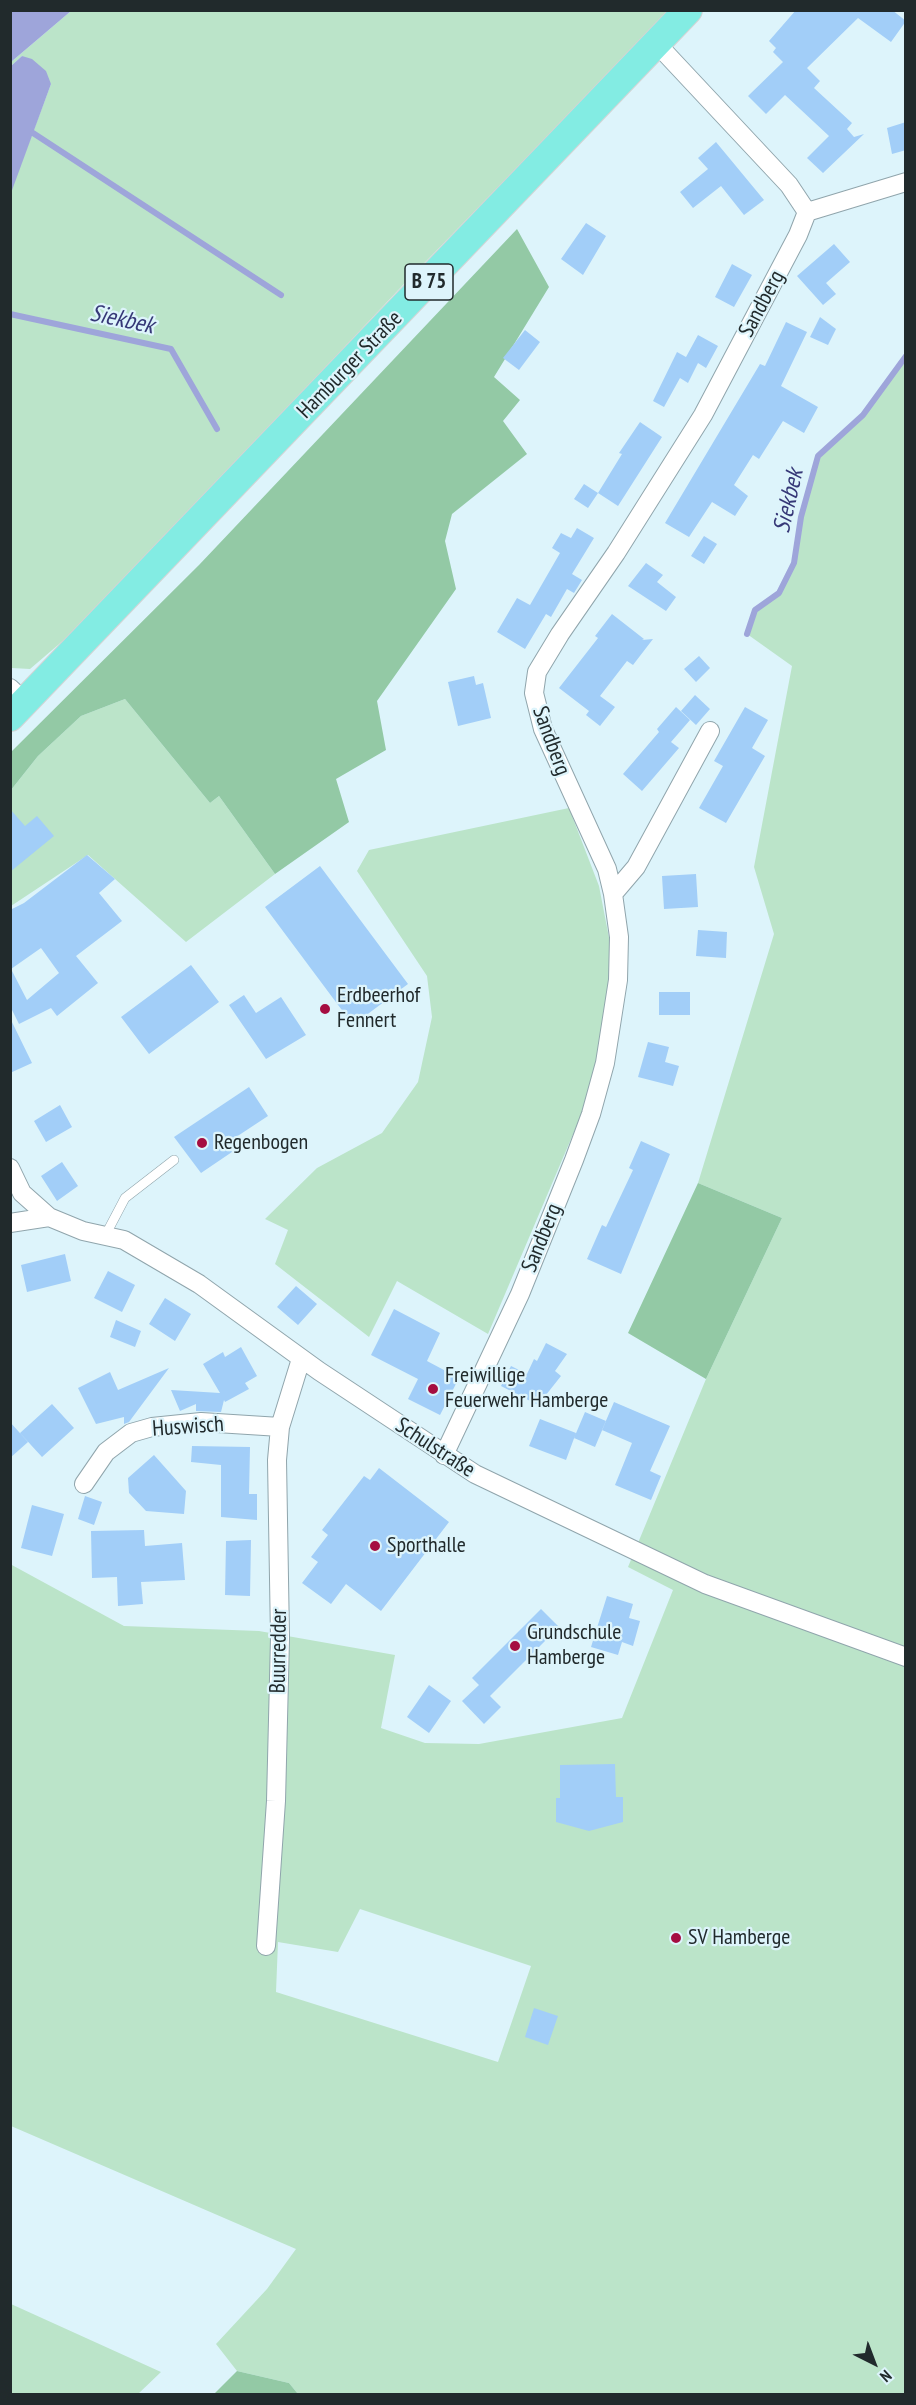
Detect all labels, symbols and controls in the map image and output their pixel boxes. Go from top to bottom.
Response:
road number: B 75 [405,264,453,300]
street label: Sandberg [734,266,790,342]
water label: Siekbek [88,299,156,341]
street label: Hamburger Straße [292,306,408,424]
water label: Siekbek [768,466,810,536]
street label: Sandberg [526,703,576,779]
place label: Erdbeerhof Fennert [337,983,420,1034]
marker: Erdbeerhof Fennert [318,1002,332,1016]
place label: Regenbogen [214,1130,308,1156]
marker: Regenbogen [195,1136,209,1150]
street label: Sandberg [516,1200,568,1276]
place label: Freiwillige Feuerwehr Hamberge [445,1363,608,1414]
marker: Freiwillige Feuerwehr Hamberge [426,1382,440,1396]
street label: Huswisch [151,1411,225,1443]
street label: Schulstraße [390,1412,480,1484]
place label: Sporthalle [387,1533,466,1559]
marker: Sporthalle [368,1539,382,1553]
street label: Buurredder [265,1608,293,1694]
place label: Grundschule Hamberge [527,1620,621,1672]
marker: Grundschule Hamberge [508,1639,522,1653]
place label: SV Hamberge [688,1925,790,1951]
marker: SV Hamberge [669,1931,683,1945]
north arrow [844,2333,904,2393]
text: N [876,2366,896,2387]

